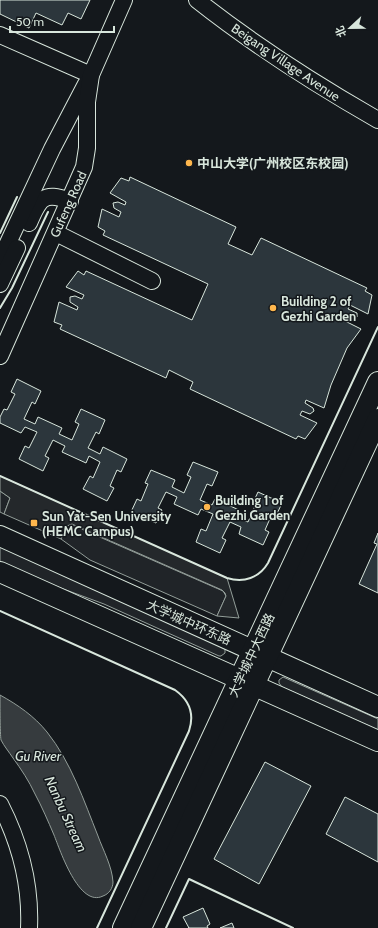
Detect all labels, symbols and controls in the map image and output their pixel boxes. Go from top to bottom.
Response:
scale bar [10,8,114,34]
north arrow [330,8,370,48]
text: 50 m [16,14,44,29]
street label: Beigang Village Avenue [229,20,344,104]
text: 北 [332,24,349,39]
place label: 中山大学(广州校区东校园) [197,155,349,171]
marker: 中山大学(广州校区东校园) [184,158,194,168]
street label: Gufeng Road [46,168,90,240]
place label: Building 2 of Gezhi Garden [281,293,356,324]
marker: Building 2 of Gezhi Garden [268,303,278,313]
place label: Building 1 of Gezhi Garden [215,492,290,523]
marker: Building 1 of Gezhi Garden [202,502,212,512]
place label: Sun Yat-Sen University (HEMC Campus) [42,508,171,539]
marker: Sun Yat-Sen University (HEMC Campus) [29,518,39,528]
street label: 大学城中环东路 [144,596,234,648]
street label: 大学城中大西路 [225,610,277,700]
water label: Gu River [15,747,62,765]
water label: Nanbu Stream [41,773,91,855]

